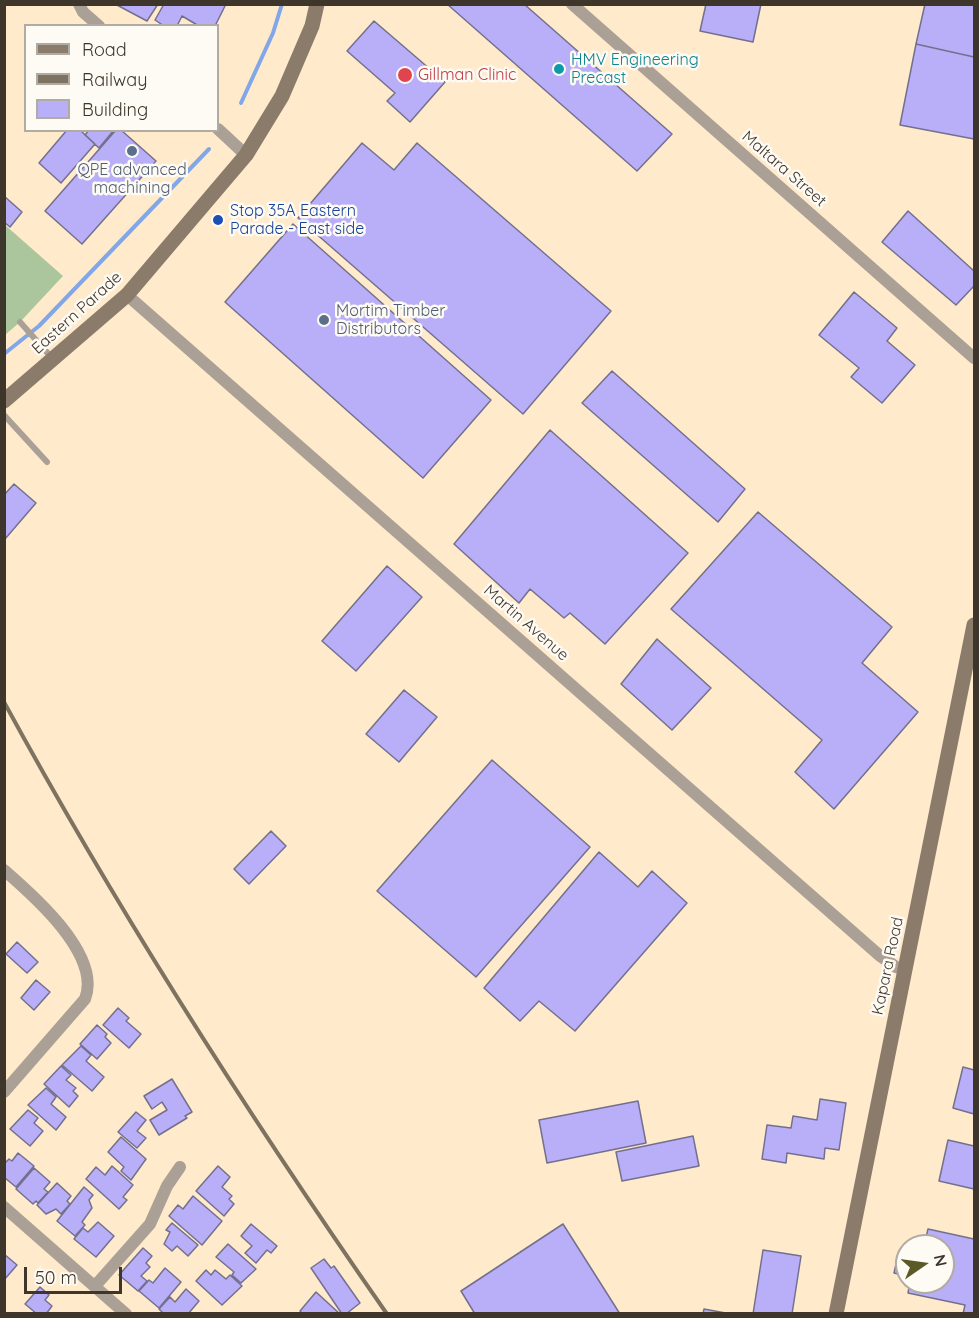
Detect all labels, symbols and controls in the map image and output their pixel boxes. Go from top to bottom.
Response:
legend [24,24,219,132]
text: Road [82,38,127,61]
place label: HMV Engineering Precast [571,50,699,88]
marker: HMV Engineering Precast [552,62,566,76]
place label: Gillman Clinic [418,65,516,85]
marker: Gillman Clinic [396,66,414,84]
text: Railway [82,68,148,91]
text: Building [82,98,148,121]
street label: Maltara Street [738,127,830,211]
marker: QPE advanced machining [125,144,139,158]
place label: QPE advanced machining [77,160,187,198]
place label: Stop 35A Eastern Parade - East side [230,201,364,239]
marker: Stop 35A Eastern Parade - East side [211,213,225,227]
street label: Eastern Parade [28,268,126,358]
place label: Mortim Timber Distributors [336,301,445,339]
marker: Mortim Timber Distributors [317,313,331,327]
street label: Martin Avenue [480,581,572,665]
street label: Kapara Road [868,915,908,1017]
north arrow [895,1234,955,1294]
text: N [930,1252,952,1268]
scale bar [27,1255,124,1293]
text: 50 m [35,1266,77,1289]

